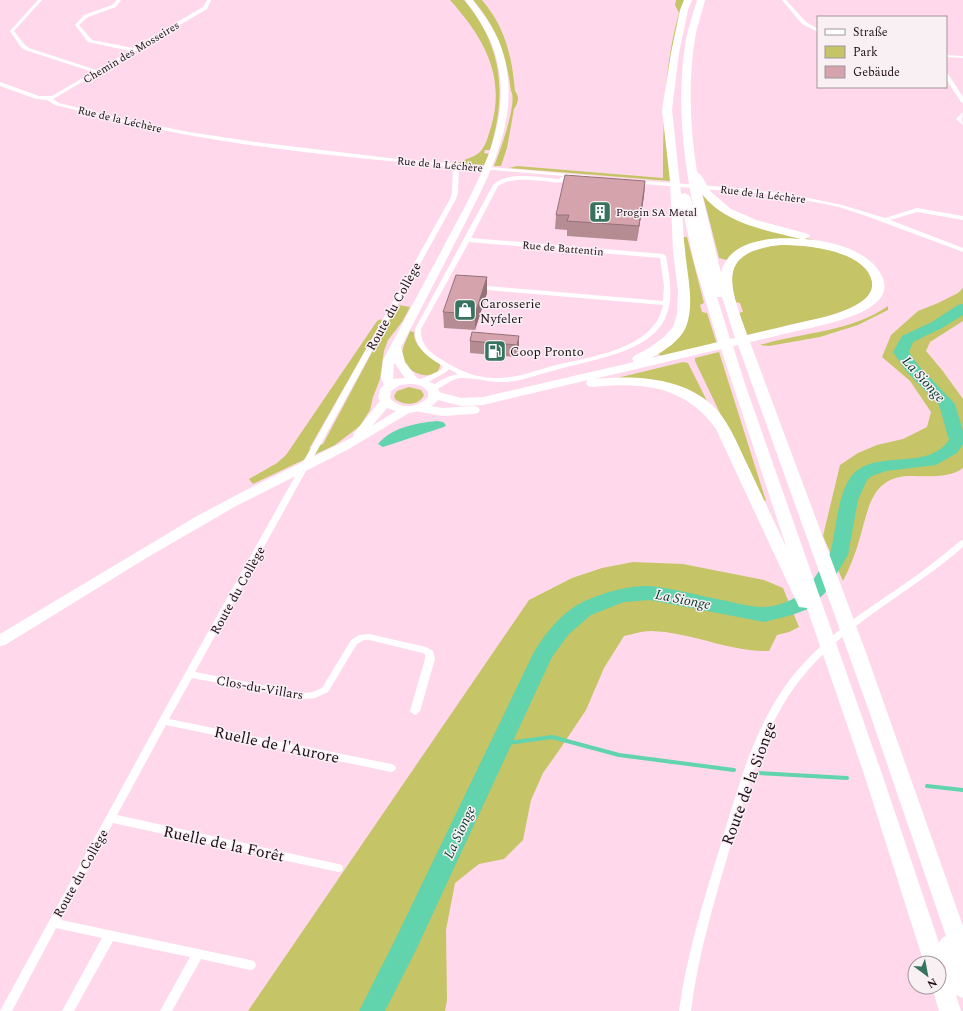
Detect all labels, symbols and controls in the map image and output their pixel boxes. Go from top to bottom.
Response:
legend [817,16,947,88]
street label: Chemin des Mosseires [80,17,183,88]
text: Straße [853,23,888,42]
text: Park [853,43,878,62]
text: Gebäude [853,63,900,82]
street label: Rue de la Léchère [76,102,164,137]
street label: Rue de la Léchère [396,152,484,177]
street label: Rue de la Léchère [719,181,807,208]
building icon: Progin SA Metal [587,199,613,225]
place label: Progin SA Metal [616,204,697,221]
street label: Rue de Battentin [522,236,604,261]
street label: Route du Collège [361,259,427,354]
place label: Carosserie Nyfeler [480,294,541,329]
shop icon: Carosserie Nyfeler [452,297,478,323]
fuel station icon: Coop Pronto [482,338,508,364]
place label: Coop Pronto [510,342,584,362]
water label: La Sionge [897,351,950,407]
street label: Route du Collège [205,543,271,638]
water label: La Sionge [653,584,712,615]
street label: Clos-du-Villars [215,670,305,705]
street label: Route de la Sionge [715,718,783,849]
street label: Ruelle de l'Aurore [212,720,342,770]
water label: La Sionge [438,802,481,862]
street label: Ruelle de la Forêt [161,819,287,869]
street label: Route du Collège [48,826,114,921]
north arrow [907,955,947,995]
text: N [924,973,940,993]

